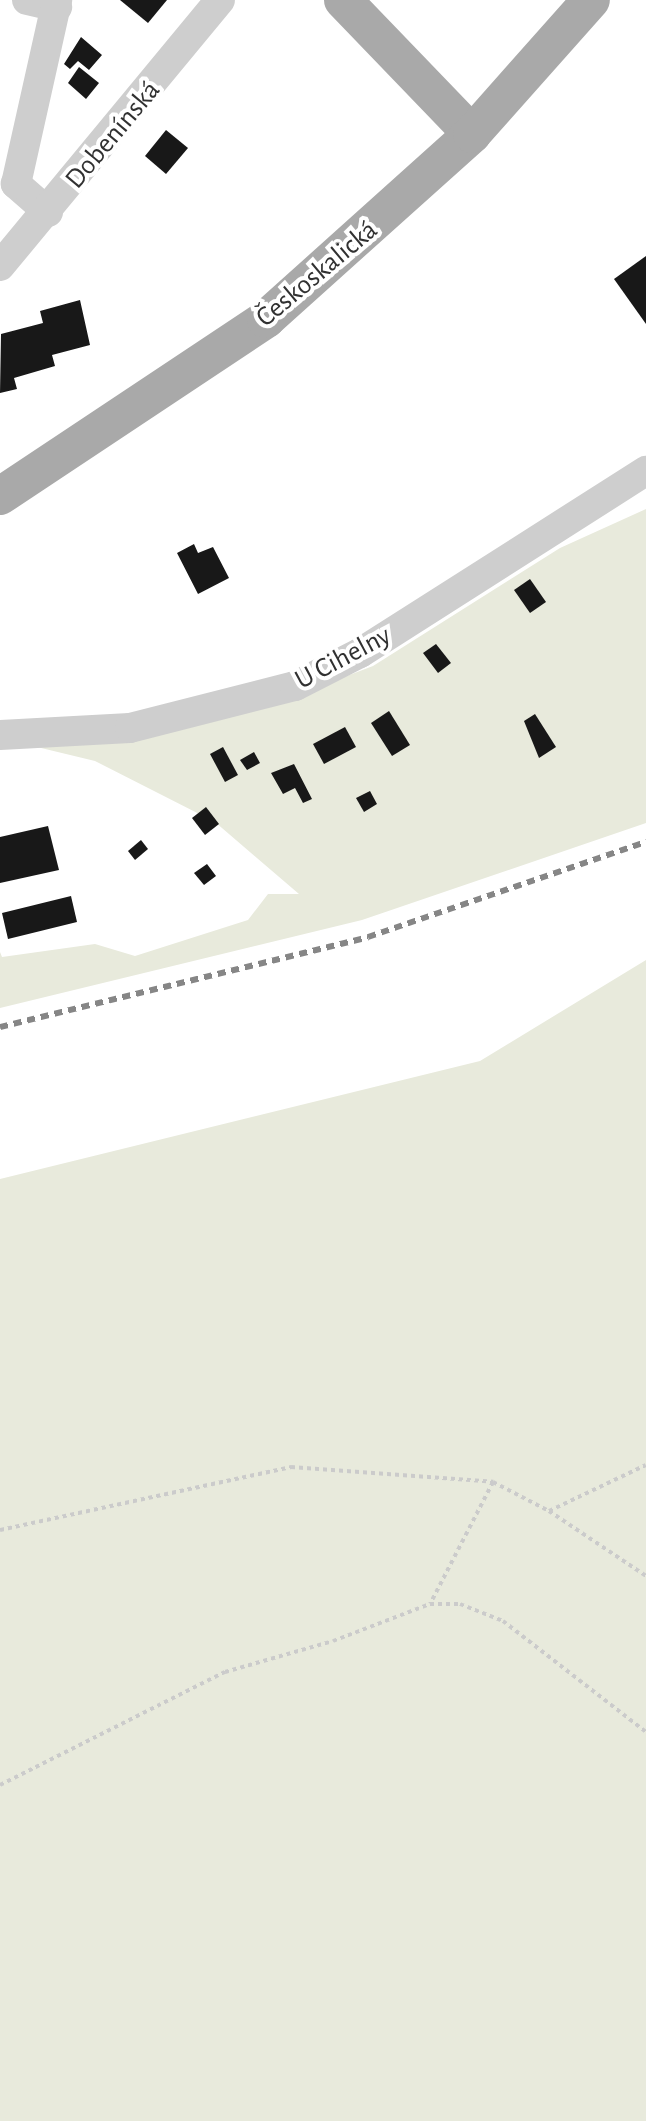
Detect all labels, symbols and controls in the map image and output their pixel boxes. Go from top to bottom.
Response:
street label: Dobenínská [58,74,168,196]
street label: Českoskalická [249,213,385,335]
street label: U Cihelny [289,619,397,697]

